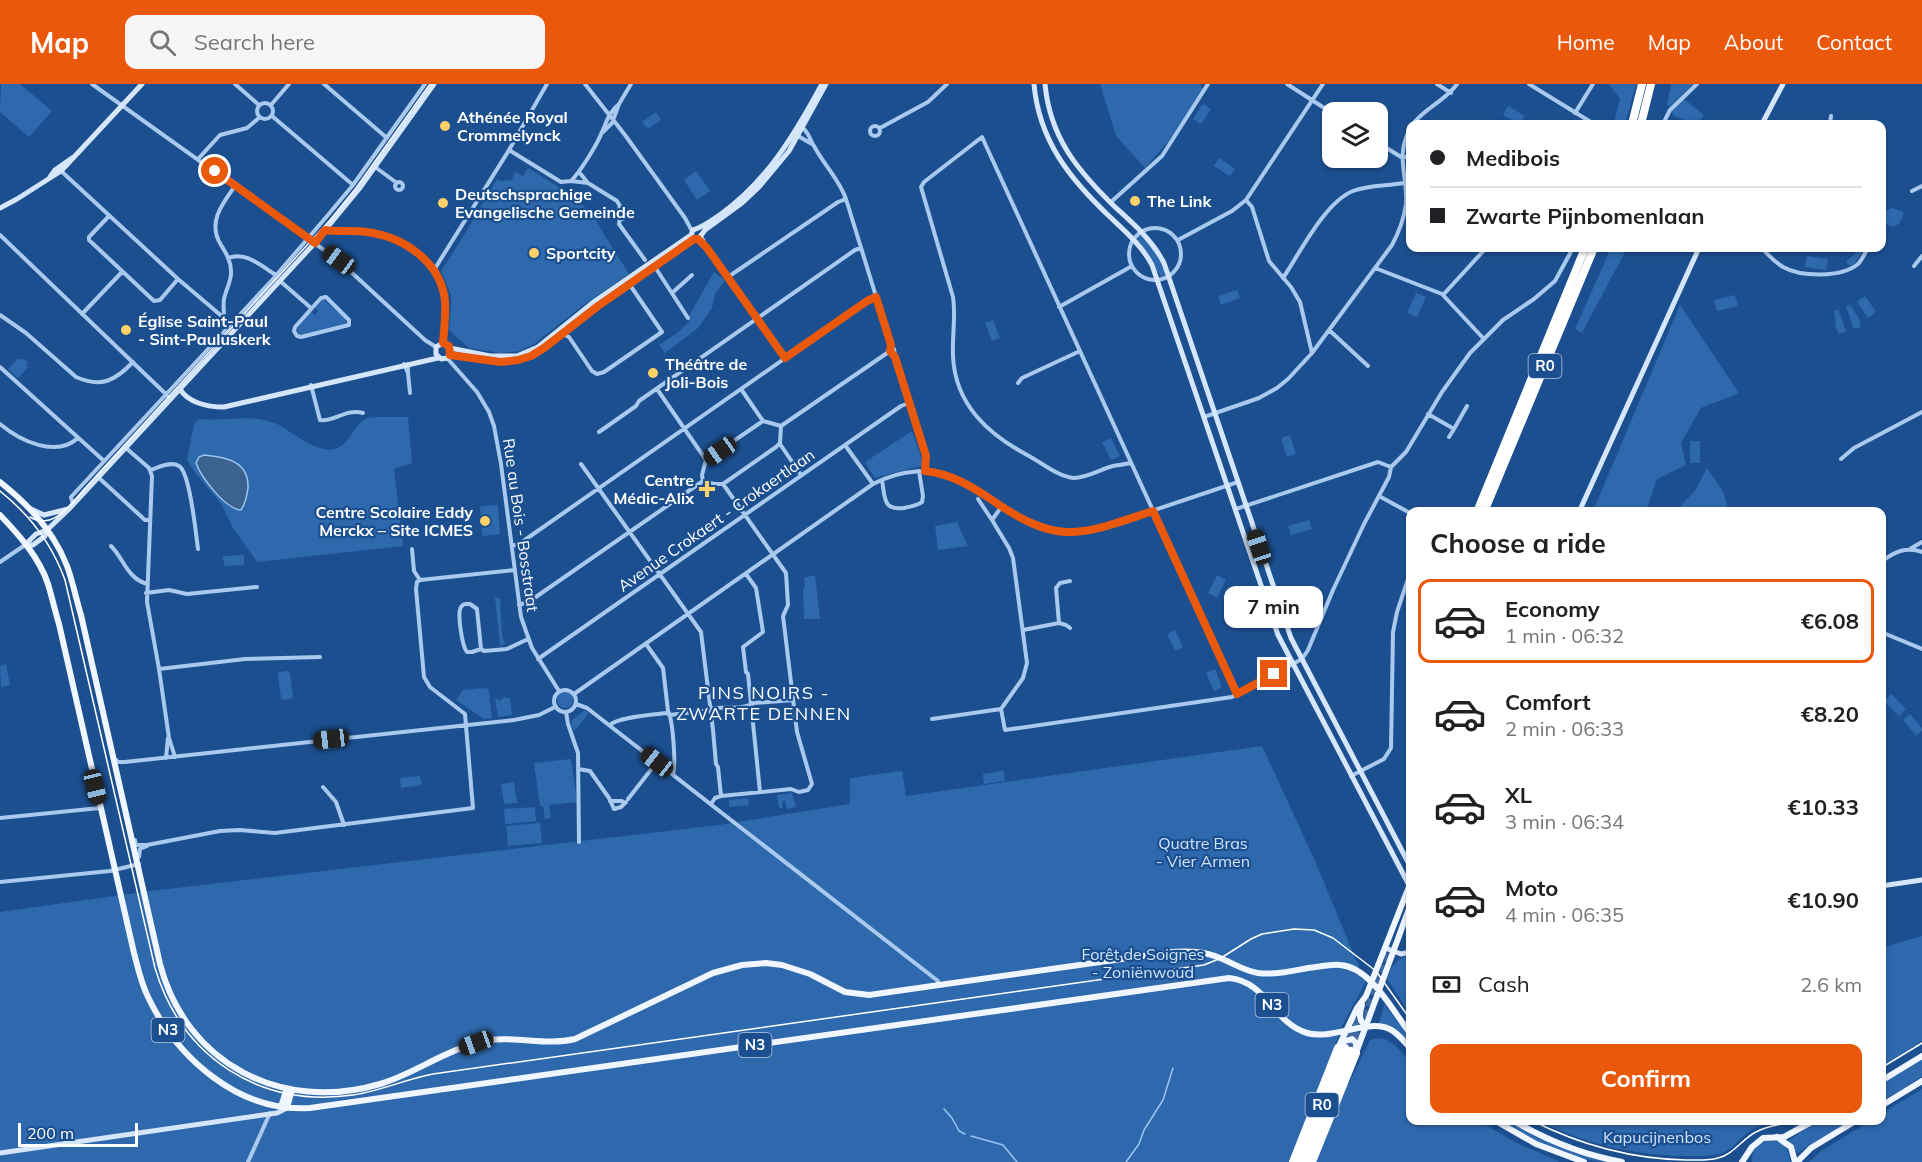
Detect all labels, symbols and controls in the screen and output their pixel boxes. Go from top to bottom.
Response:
search box [125,15,545,69]
text: Map [30,25,89,60]
icon: search [146,26,179,59]
text: Search here [194,28,315,56]
text: Home [1557,29,1615,55]
text: Map [1648,29,1691,55]
text: About [1724,29,1783,55]
text: Contact [1816,29,1892,55]
map controls [1322,102,1388,168]
button: layers [1322,102,1388,168]
place label: Athénée Royal Crommelynck [457,107,568,145]
marker: Athénée Royal Crommelynck [438,119,452,133]
text: Medibois [1466,144,1560,172]
route start [201,157,228,184]
place label: Deutschsprachige Evangelische Gemeinde [455,184,635,222]
place label: The Link [1147,191,1212,211]
marker: The Link [1128,194,1142,208]
marker: Deutschsprachige Evangelische Gemeinde [436,196,450,210]
text: Zwarte Pijnbomenlaan [1466,202,1705,230]
car [319,242,359,278]
place label: Sportcity [546,243,616,263]
marker: Sportcity [527,246,541,260]
place label: Église Saint-Paul - Sint-Pauluskerk [138,311,272,349]
marker: Église Saint-Paul - Sint-Pauluskerk [119,323,133,337]
place label: Théâtre de Joli-Bois [665,354,748,392]
road number: R0 [1528,354,1562,378]
marker: Théâtre de Joli-Bois [646,366,660,380]
car [700,433,740,469]
street label: Rue au Bois - Bosstraat [499,437,543,613]
street label: Avenue Crokaert - Crokaertlaan [614,444,818,596]
place label: Centre Médic-Alix [613,470,694,508]
marker: Centre Médic-Alix [698,480,716,498]
place label: Centre Scolaire Eddy Merckx – Site ICMES [316,502,473,540]
marker: Centre Scolaire Eddy Merckx – Site ICMES [478,514,492,528]
text: Choose a ride [1430,526,1606,560]
car [1245,527,1273,567]
callout: 7 min [1224,587,1324,629]
text: 7 min [1247,594,1300,619]
icon: car [1433,594,1487,648]
text: Economy [1505,595,1600,623]
text: €6.08 [1801,607,1859,635]
text: 1 min · 06:32 [1505,623,1624,648]
route end [1260,660,1287,687]
district label: PINS NOIRS - ZWARTE DENNEN [676,681,852,725]
icon: car [1433,687,1487,741]
text: Comfort [1505,688,1591,716]
text: €8.20 [1801,700,1859,728]
text: 2 min · 06:33 [1505,716,1624,741]
car [312,728,350,750]
car [637,744,677,780]
car [82,767,108,807]
icon: car [1433,780,1487,834]
text: XL [1505,781,1532,809]
text: €10.33 [1788,793,1859,821]
text: 3 min · 06:34 [1505,809,1624,834]
park label: Quatre Bras - Vier Armen [1156,833,1250,871]
icon: car [1433,873,1487,927]
text: Moto [1505,874,1558,902]
text: €10.90 [1788,886,1859,914]
text: 4 min · 06:35 [1505,902,1624,927]
park label: Forêt de Soignes - Zoniënwoud [1081,944,1205,982]
icon: cash [1430,968,1463,1001]
text: Cash [1478,970,1530,998]
text: 2.6 km [1800,972,1862,997]
road number: N3 [1256,993,1288,1017]
road number: N3 [152,1018,184,1042]
car [456,1028,496,1058]
road number: N3 [738,1033,771,1057]
button: Confirm [1430,1044,1862,1113]
road number: R0 [1306,1093,1338,1117]
scale bar [18,1120,138,1148]
text: 200 m [27,1123,74,1143]
park label: Kapucijnenbos [1603,1127,1711,1147]

